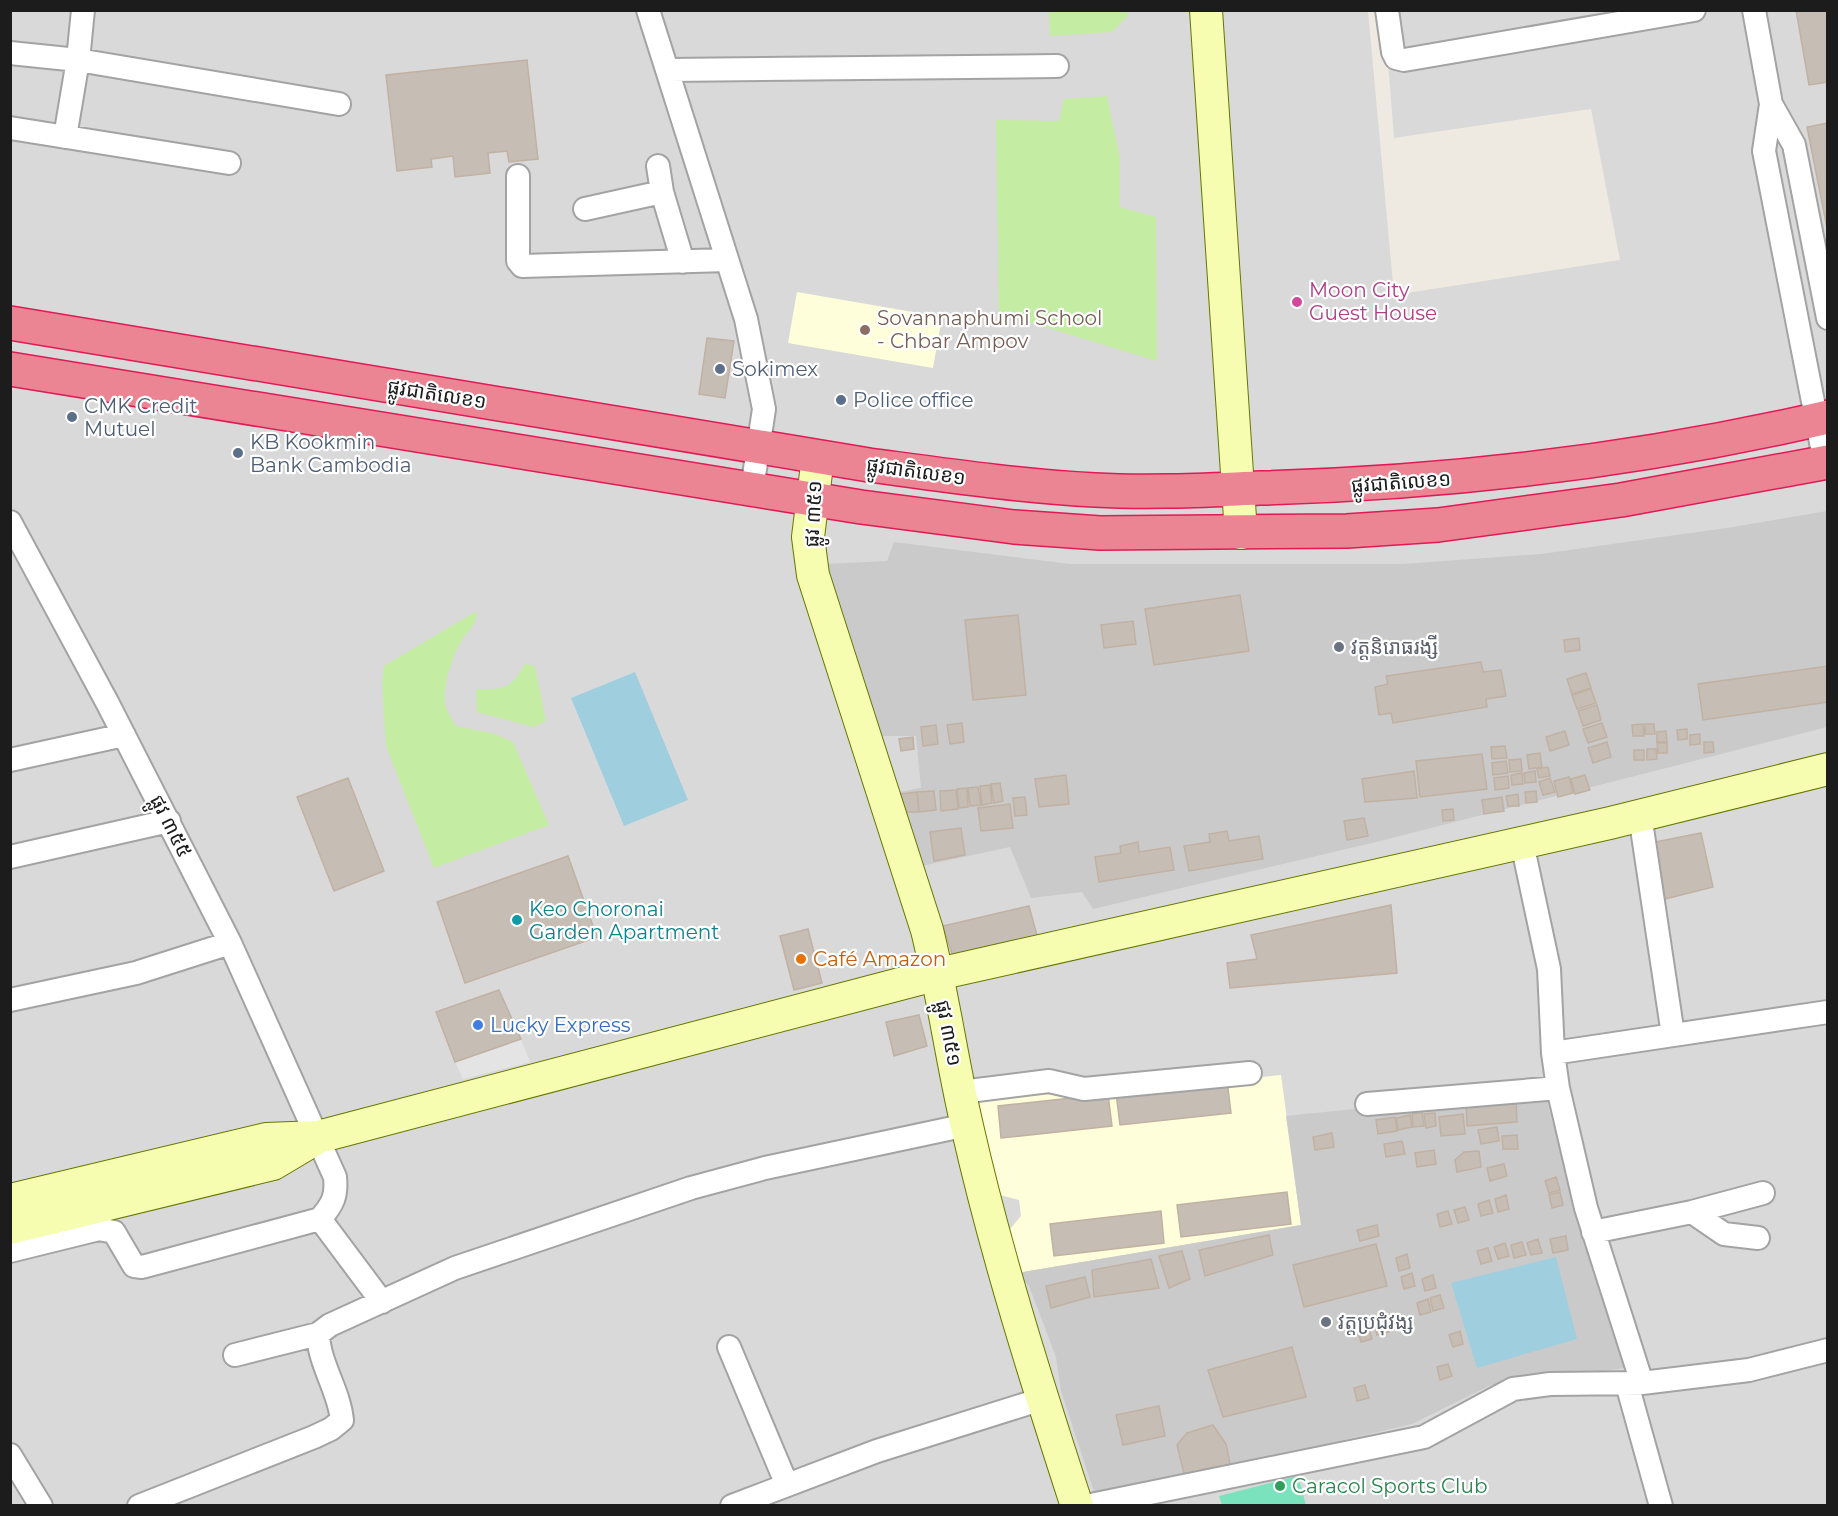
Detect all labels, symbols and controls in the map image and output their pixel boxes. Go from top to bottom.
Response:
place label: Moon City Guest House [1309,278,1437,325]
marker: Moon City Guest House [1290,295,1304,309]
place label: Sovannaphumi School - Chbar Ampov [877,306,1102,353]
marker: Sovannaphumi School - Chbar Ampov [858,323,872,337]
place label: Sokimex [732,357,818,381]
marker: Sokimex [713,362,727,376]
street label: ផ្លូវជាតិលេខ១ [385,374,488,421]
place label: Police office [853,388,973,412]
marker: Police office [834,393,848,407]
place label: CMK Credit Mutuel [84,394,198,441]
marker: CMK Credit Mutuel [65,410,79,424]
place label: KB Kookmin Bank Cambodia [250,430,412,477]
marker: KB Kookmin Bank Cambodia [231,446,245,460]
street label: ផ្លូវជាតិលេខ១ [864,452,967,497]
street label: ផ្លូវជាតិលេខ១ [1350,467,1452,504]
street label: ផ្លូវ ៣៥១ [799,480,834,548]
place label: វត្តនិរោធរង្សី [1351,634,1438,660]
marker: វត្តនិរោធរង្សី [1332,640,1346,654]
street label: ផ្លូវ ៣៥៥ [139,791,197,864]
place label: Keo Choronai Garden Apartment [529,897,719,944]
marker: Keo Choronai Garden Apartment [510,913,524,927]
place label: Café Amazon [813,947,946,971]
marker: Café Amazon [794,952,808,966]
street label: ផ្លូវ ៣៥១ [924,998,967,1070]
place label: Lucky Express [490,1013,631,1037]
marker: Lucky Express [471,1018,485,1032]
place label: វត្តប្រជុំវង្ស [1338,1310,1414,1336]
marker: វត្តប្រជុំវង្ស [1319,1315,1333,1329]
place label: Caracol Sports Club [1292,1474,1487,1498]
marker: Caracol Sports Club [1273,1479,1287,1493]

